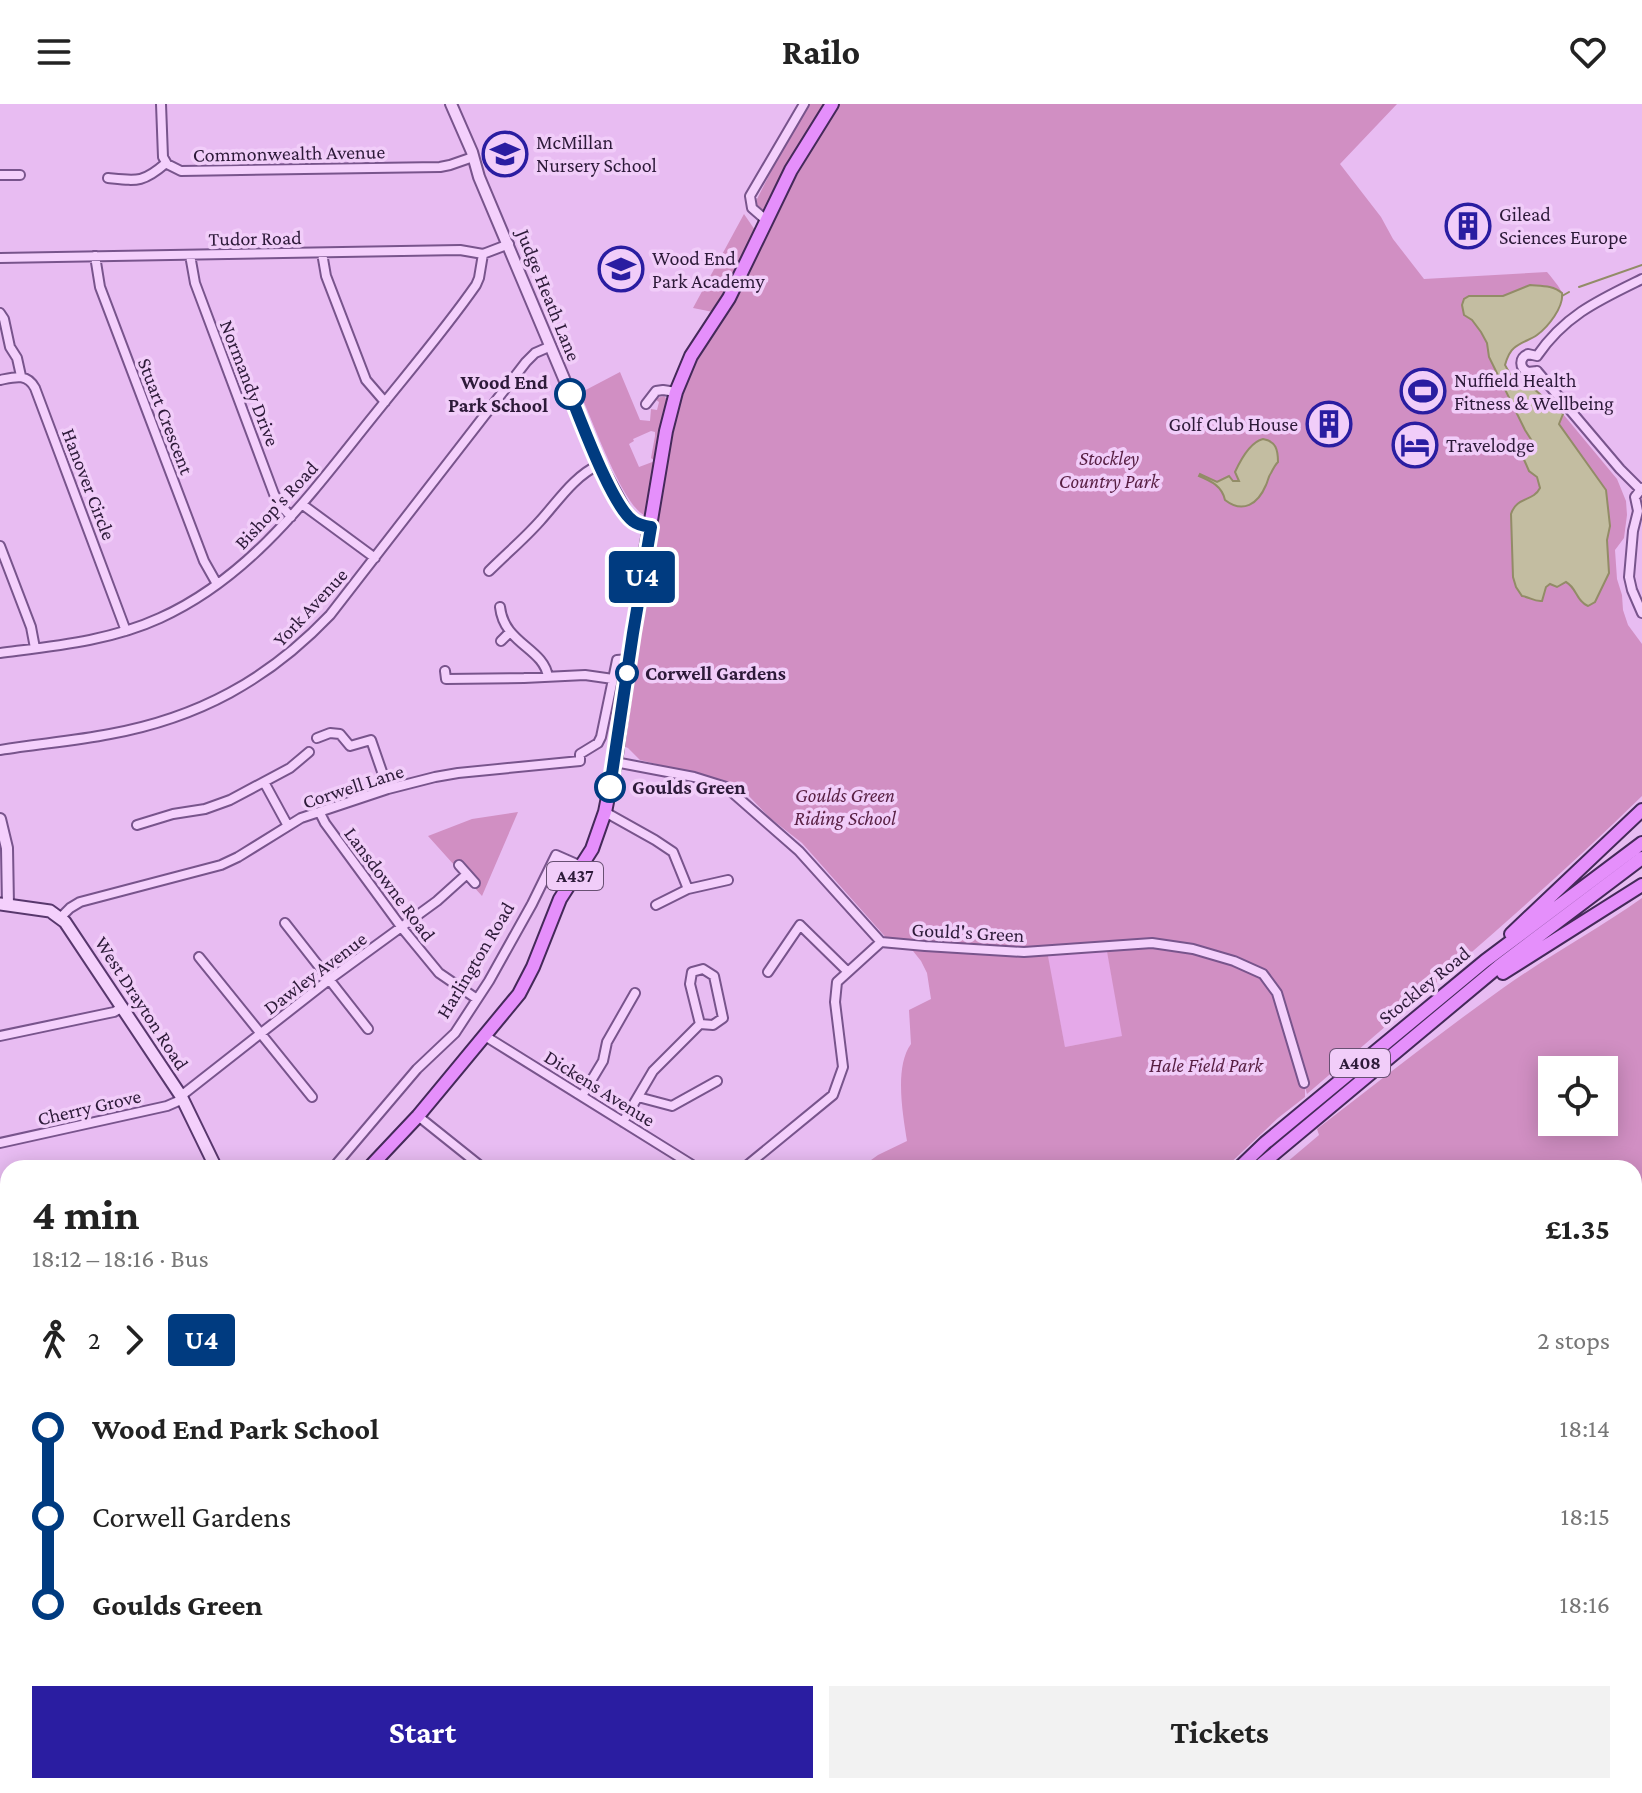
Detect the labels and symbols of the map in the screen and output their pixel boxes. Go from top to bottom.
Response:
school or university icon: McMillan Nursery School [481,130,529,178]
place label: McMillan Nursery School [536,131,657,177]
street label: Commonwealth Avenue [193,140,386,166]
building icon: Gilead Sciences Europe [1444,202,1492,250]
place label: Gilead Sciences Europe [1499,203,1627,249]
street label: Judge Heath Lane [511,224,586,365]
street label: Tudor Road [208,226,302,250]
school or university icon: Wood End Park Academy [597,245,645,293]
place label: Wood End Park Academy [652,247,766,293]
street label: Normandy Drive [215,317,284,450]
street label: Stuart Crescent [134,355,198,478]
sports icon: Nuffield Health Fitness & Wellbeing [1399,367,1447,415]
place label: Nuffield Health Fitness & Wellbeing [1454,369,1614,415]
place label: Wood End Park School [448,371,548,416]
marker: Wood End Park School [555,379,585,409]
building icon: Golf Club House [1305,400,1353,448]
place label: Golf Club House [1169,413,1298,435]
hotel icon: Travelodge [1391,421,1439,469]
street label: Hanover Circle [58,425,120,543]
place label: Travelodge [1446,434,1535,457]
park label: Stockley Country Park [1059,447,1160,493]
street label: Bishop's Road [230,456,323,554]
line badge: U4 [606,551,678,603]
street label: York Avenue [268,563,352,650]
marker: Corwell Gardens [616,662,638,684]
place label: Corwell Gardens [645,662,786,684]
street label: Corwell Lane [300,759,407,813]
marker: Goulds Green [595,772,625,802]
place label: Goulds Green [632,776,746,798]
park label: Goulds Green Riding School [794,784,897,830]
street label: Lansdowne Road [340,823,440,946]
road number: A437 [547,862,603,890]
street label: Harlington Road [432,897,519,1023]
street label: Gould's Green [911,918,1025,946]
street label: Dawley Avenue [259,927,372,1020]
street label: West Drayton Road [90,932,194,1075]
street label: Stockley Road [1374,941,1475,1029]
street label: Dickens Avenue [541,1045,660,1131]
road number: A408 [1330,1049,1390,1077]
park label: Hale Field Park [1149,1054,1264,1076]
street label: Cherry Grove [35,1084,143,1131]

